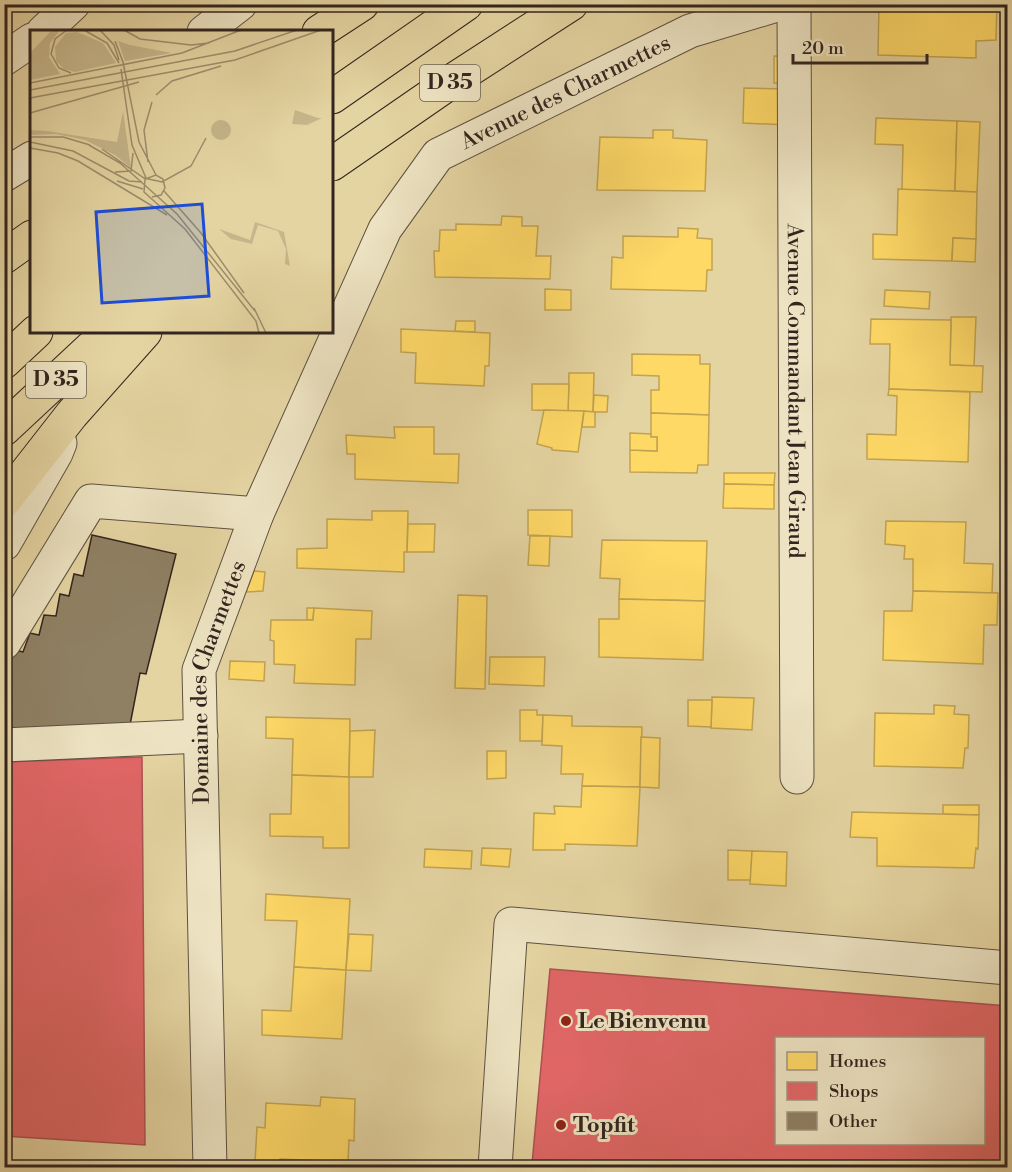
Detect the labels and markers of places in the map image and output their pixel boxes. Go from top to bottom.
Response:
place label: Le Bienvenu [578,1008,707,1035]
marker: Le Bienvenu [559,1014,573,1028]
place label: Topfit [573,1112,635,1139]
marker: Topfit [554,1118,568,1132]

